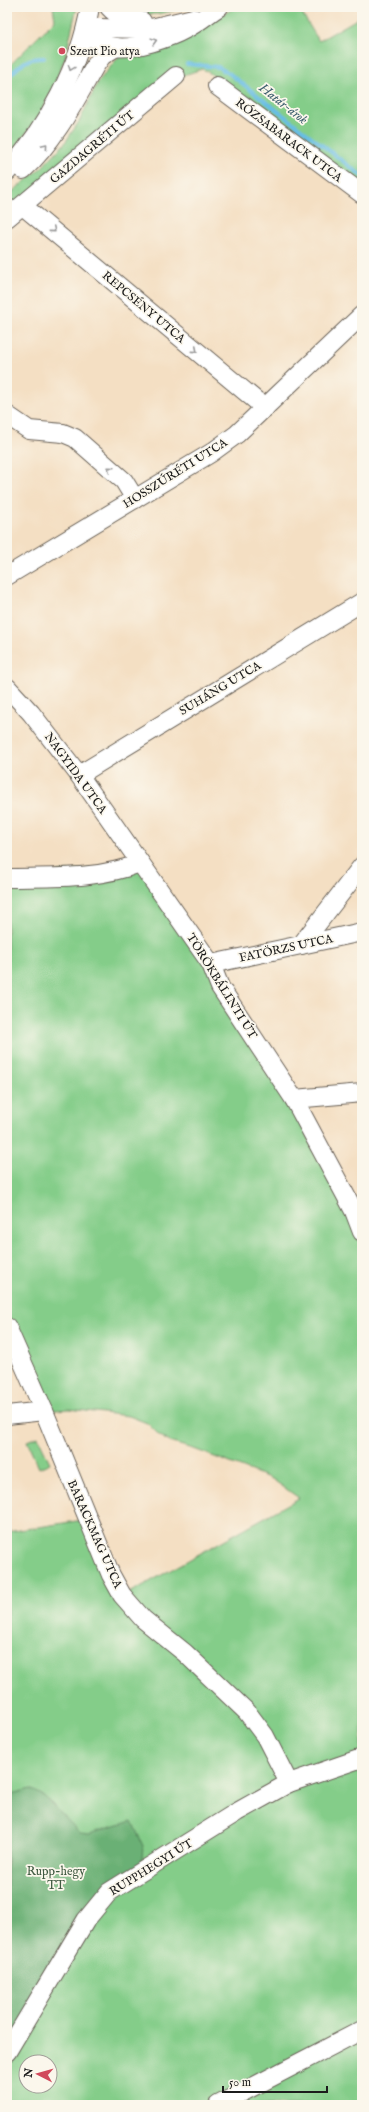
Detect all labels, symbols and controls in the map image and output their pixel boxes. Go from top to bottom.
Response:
one-way arrow [150,37,157,46]
place label: Szent Pio atya [70,44,141,59]
marker: Szent Pio atya [57,46,67,56]
one-way arrow [68,64,76,71]
water label: Határ-árok [255,79,311,129]
street label: RÓZSABARACK UTCA [232,94,346,186]
street label: GAZDAGRÉTI ÚT [46,107,138,187]
one-way arrow [41,144,48,151]
one-way arrow [48,226,55,233]
street label: REPCSÉNY UTCA [99,267,190,347]
one-way arrow [191,345,198,352]
street label: HOSSZÚRÉTI UTCA [120,434,231,512]
one-way arrow [107,466,115,474]
street label: SUHÁNG UTCA [176,657,265,719]
street label: NAGYIDA UTCA [41,730,111,818]
street label: TÖRÖKBÁLINTI ÚT [183,930,261,1042]
street label: FATÖRZS UTCA [238,930,335,966]
street label: BARACKMAG UTCA [64,1478,126,1592]
street label: RUPPHEGYI ÚT [106,1835,196,1899]
park label: Rupp-hegy TT [27,1864,85,1893]
north arrow [18,2054,58,2094]
text: N [21,2067,37,2080]
scale bar [223,2068,327,2094]
text: 50 m [229,2075,251,2090]

